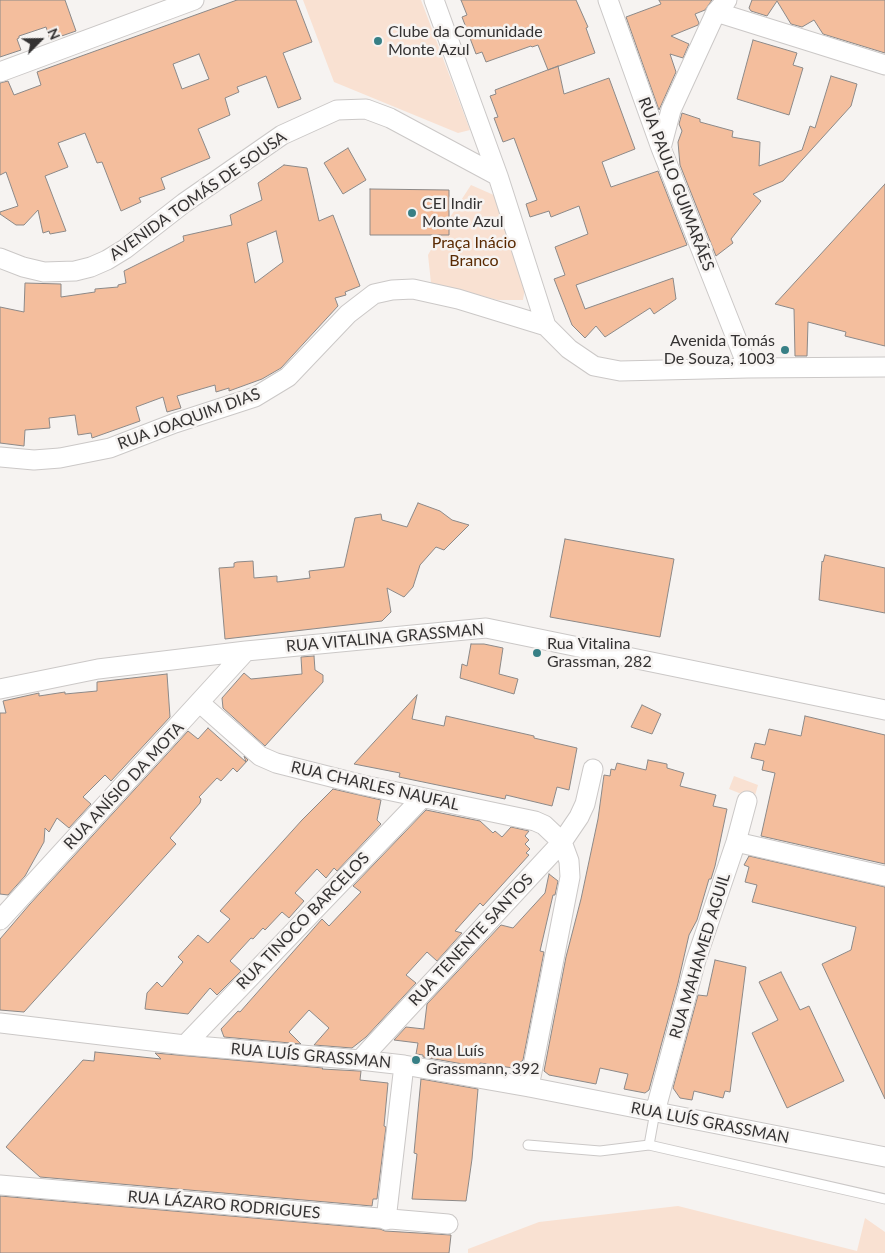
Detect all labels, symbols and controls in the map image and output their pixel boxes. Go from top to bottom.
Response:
north arrow [15,15,65,65]
place label: Clube da Comunidade Monte Azul [388,22,543,60]
text: N [44,26,64,42]
marker: Clube da Comunidade Monte Azul [372,35,384,47]
street label: RUA PAULO GUIMARÃES [634,94,718,274]
street label: AVENIDA TOMÁS DE SOUSA [106,127,290,265]
place label: CEI Indir Monte Azul [422,194,503,232]
marker: CEI Indir Monte Azul [406,207,418,219]
park label: Praça Inácio Branco [432,233,516,271]
place label: Avenida Tomás De Souza, 1003 [664,331,775,369]
marker: Avenida Tomás De Souza, 1003 [779,344,791,356]
street label: RUA JOAQUIM DIAS [115,384,263,454]
street label: RUA VITALINA GRASSMAN [285,620,485,656]
place label: Rua Vitalina Grassman, 282 [547,634,652,672]
marker: Rua Vitalina Grassman, 282 [531,647,543,659]
street label: RUA ANÍSIO DA MOTA [60,718,188,854]
street label: RUA CHARLES NAUFAL [289,757,461,815]
street label: RUA TINOCO BARCELOS [233,849,373,993]
street label: RUA TENENTE SANTOS [405,870,537,1010]
street label: RUA MAHAMED AGUIL [666,871,734,1041]
street label: RUA LUÍS GRASSMAN [230,1039,392,1073]
place label: Rua Luís Grassmann, 392 [426,1041,540,1079]
marker: Rua Luís Grassmann, 392 [410,1054,422,1066]
street label: RUA LUÍS GRASSMAN [629,1098,791,1148]
street label: RUA LÁZARO RODRIGUES [127,1187,321,1223]

